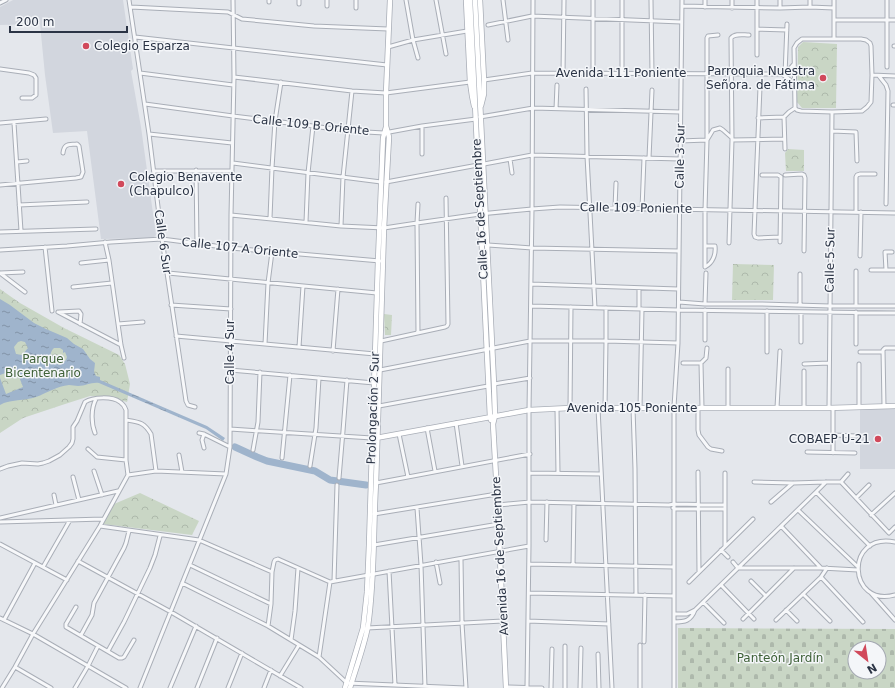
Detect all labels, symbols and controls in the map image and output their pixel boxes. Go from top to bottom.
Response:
scale bar [10,8,127,34]
text: 200 m [16,15,54,29]
place label: Colegio Esparza [94,39,190,53]
marker: Colegio Esparza [81,41,91,51]
place label: Parroquia Nuestra Señora. de Fátima [706,64,815,92]
street label: Avenida 111 Poniente [556,66,686,80]
marker: Parroquia Nuestra Señora. de Fátima [818,73,828,83]
street label: Calle 109 B Oriente [252,112,370,138]
street label: Calle 3 Sur [672,123,688,189]
street label: Calle 16 de Septiembre [469,138,491,280]
place label: Colegio Benavente (Chapulco) [129,170,242,198]
marker: Colegio Benavente (Chapulco) [116,179,126,189]
street label: Calle 109 Poniente [580,200,692,216]
street label: Calle 6 Sur [152,209,174,275]
street label: Calle 5 Sur [822,227,838,293]
street label: Calle 107 A Oriente [181,235,299,261]
street label: Calle 4 Sur [223,319,237,385]
street label: Prolongación 2 Sur [364,351,382,465]
park label: Parque Bicentenario [5,352,81,380]
street label: Avenida 105 Poniente [567,401,697,415]
place label: COBAEP U-21 [789,432,870,446]
marker: COBAEP U-21 [873,434,883,444]
street label: Avenida 16 de Septiembre [489,476,511,636]
north arrow [847,640,887,680]
park label: Panteón Jardín [737,651,823,665]
text: N [865,660,879,676]

